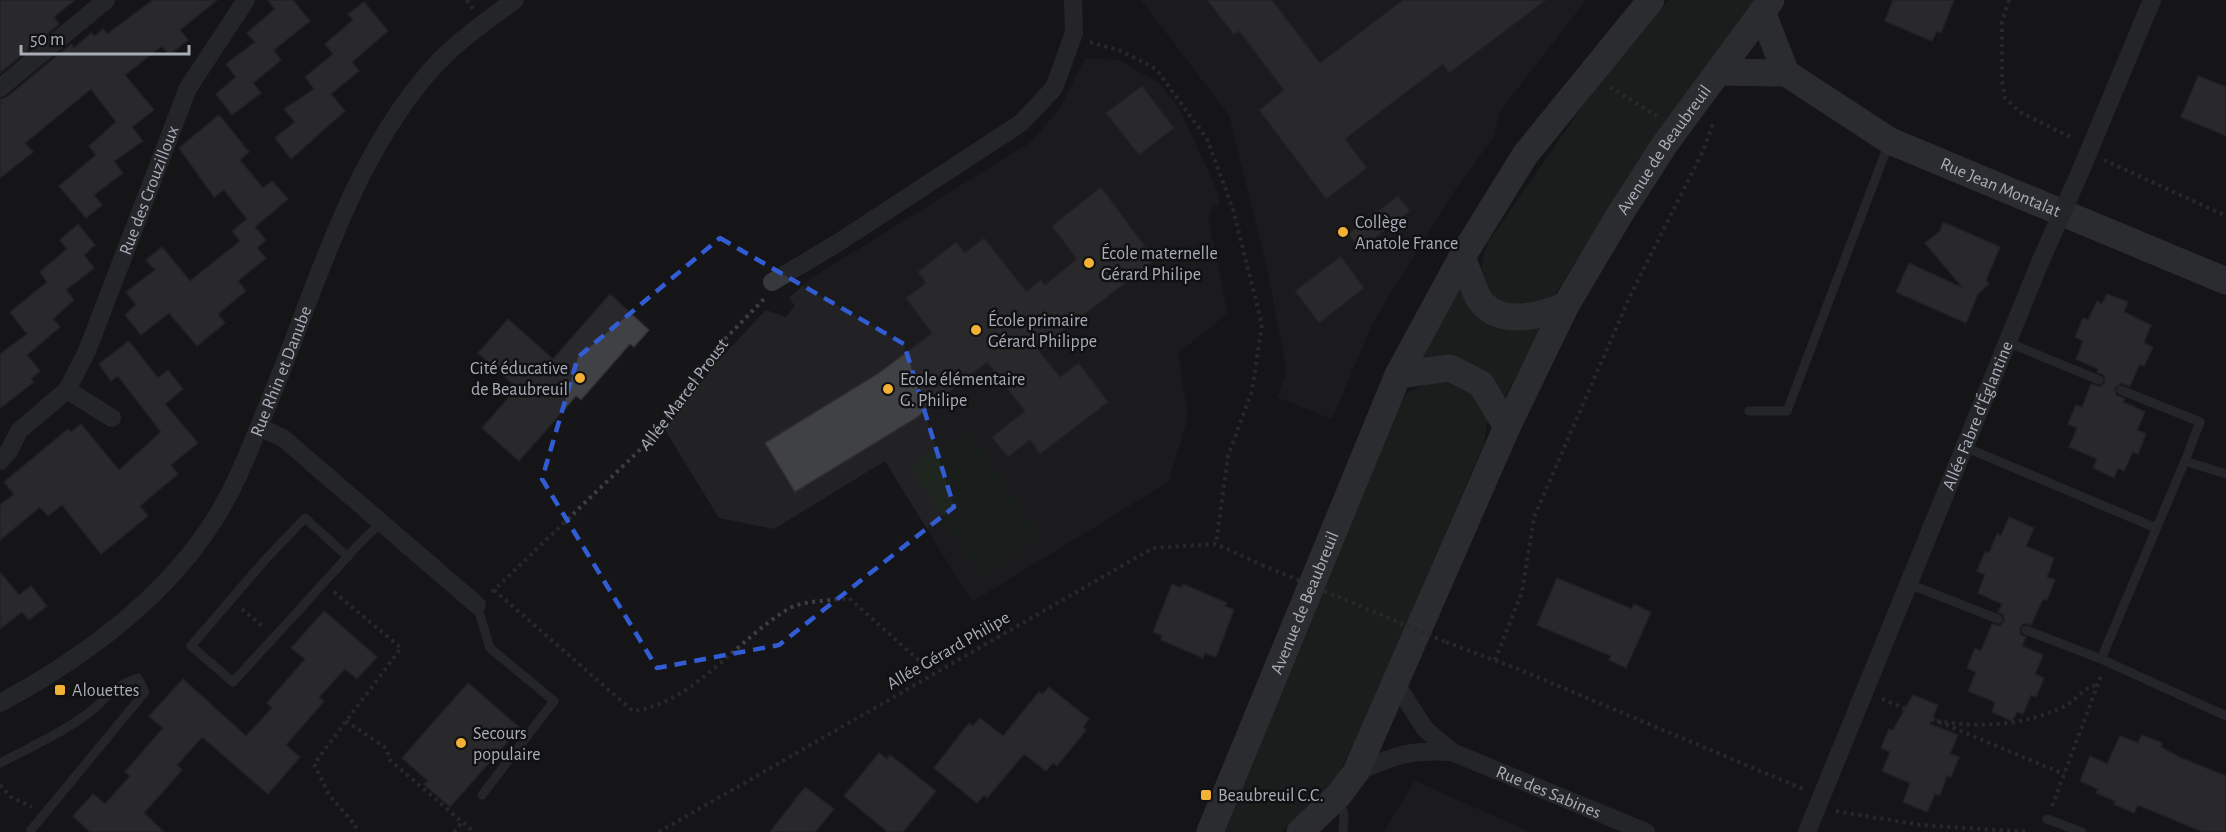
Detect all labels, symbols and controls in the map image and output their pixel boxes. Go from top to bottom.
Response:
scale bar [21,18,189,56]
text: 50 m [30,31,64,49]
street label: Avenue de Beaubreuil [1614,82,1715,218]
street label: Rue des Crouzilloux [117,123,183,258]
street label: Rue Jean Montalat [1937,155,2063,221]
place label: Collège Anatole France [1355,214,1458,253]
marker: Collège Anatole France [1336,225,1350,239]
place label: École maternelle Gérard Philipe [1101,242,1218,284]
marker: École maternelle Gérard Philipe [1082,256,1096,270]
street label: Rue Rhin et Danube [248,304,315,439]
place label: École primaire Gérard Philippe [988,309,1097,351]
marker: École primaire Gérard Philippe [969,323,983,337]
street label: Allée Marcel Proust [637,335,732,455]
street label: Allée Fabre d'Églantine [1940,339,2017,493]
place label: Cité éducative de Beaubreuil [470,360,568,399]
marker: Cité éducative de Beaubreuil [573,371,587,385]
place label: Ecole élémentaire G. Philipe [900,371,1025,410]
marker: Ecole élémentaire G. Philipe [881,382,895,396]
street label: Avenue de Beaubreuil [1268,529,1343,677]
street label: Allée Gérard Philipe [884,608,1013,693]
place label: Alouettes [72,682,139,700]
marker: Alouettes [53,683,67,697]
place label: Secours populaire [473,725,541,764]
marker: Secours populaire [454,736,468,750]
street label: Rue des Sabines [1493,763,1603,822]
place label: Beaubreuil C.C. [1218,787,1324,805]
marker: Beaubreuil C.C. [1199,788,1213,802]

